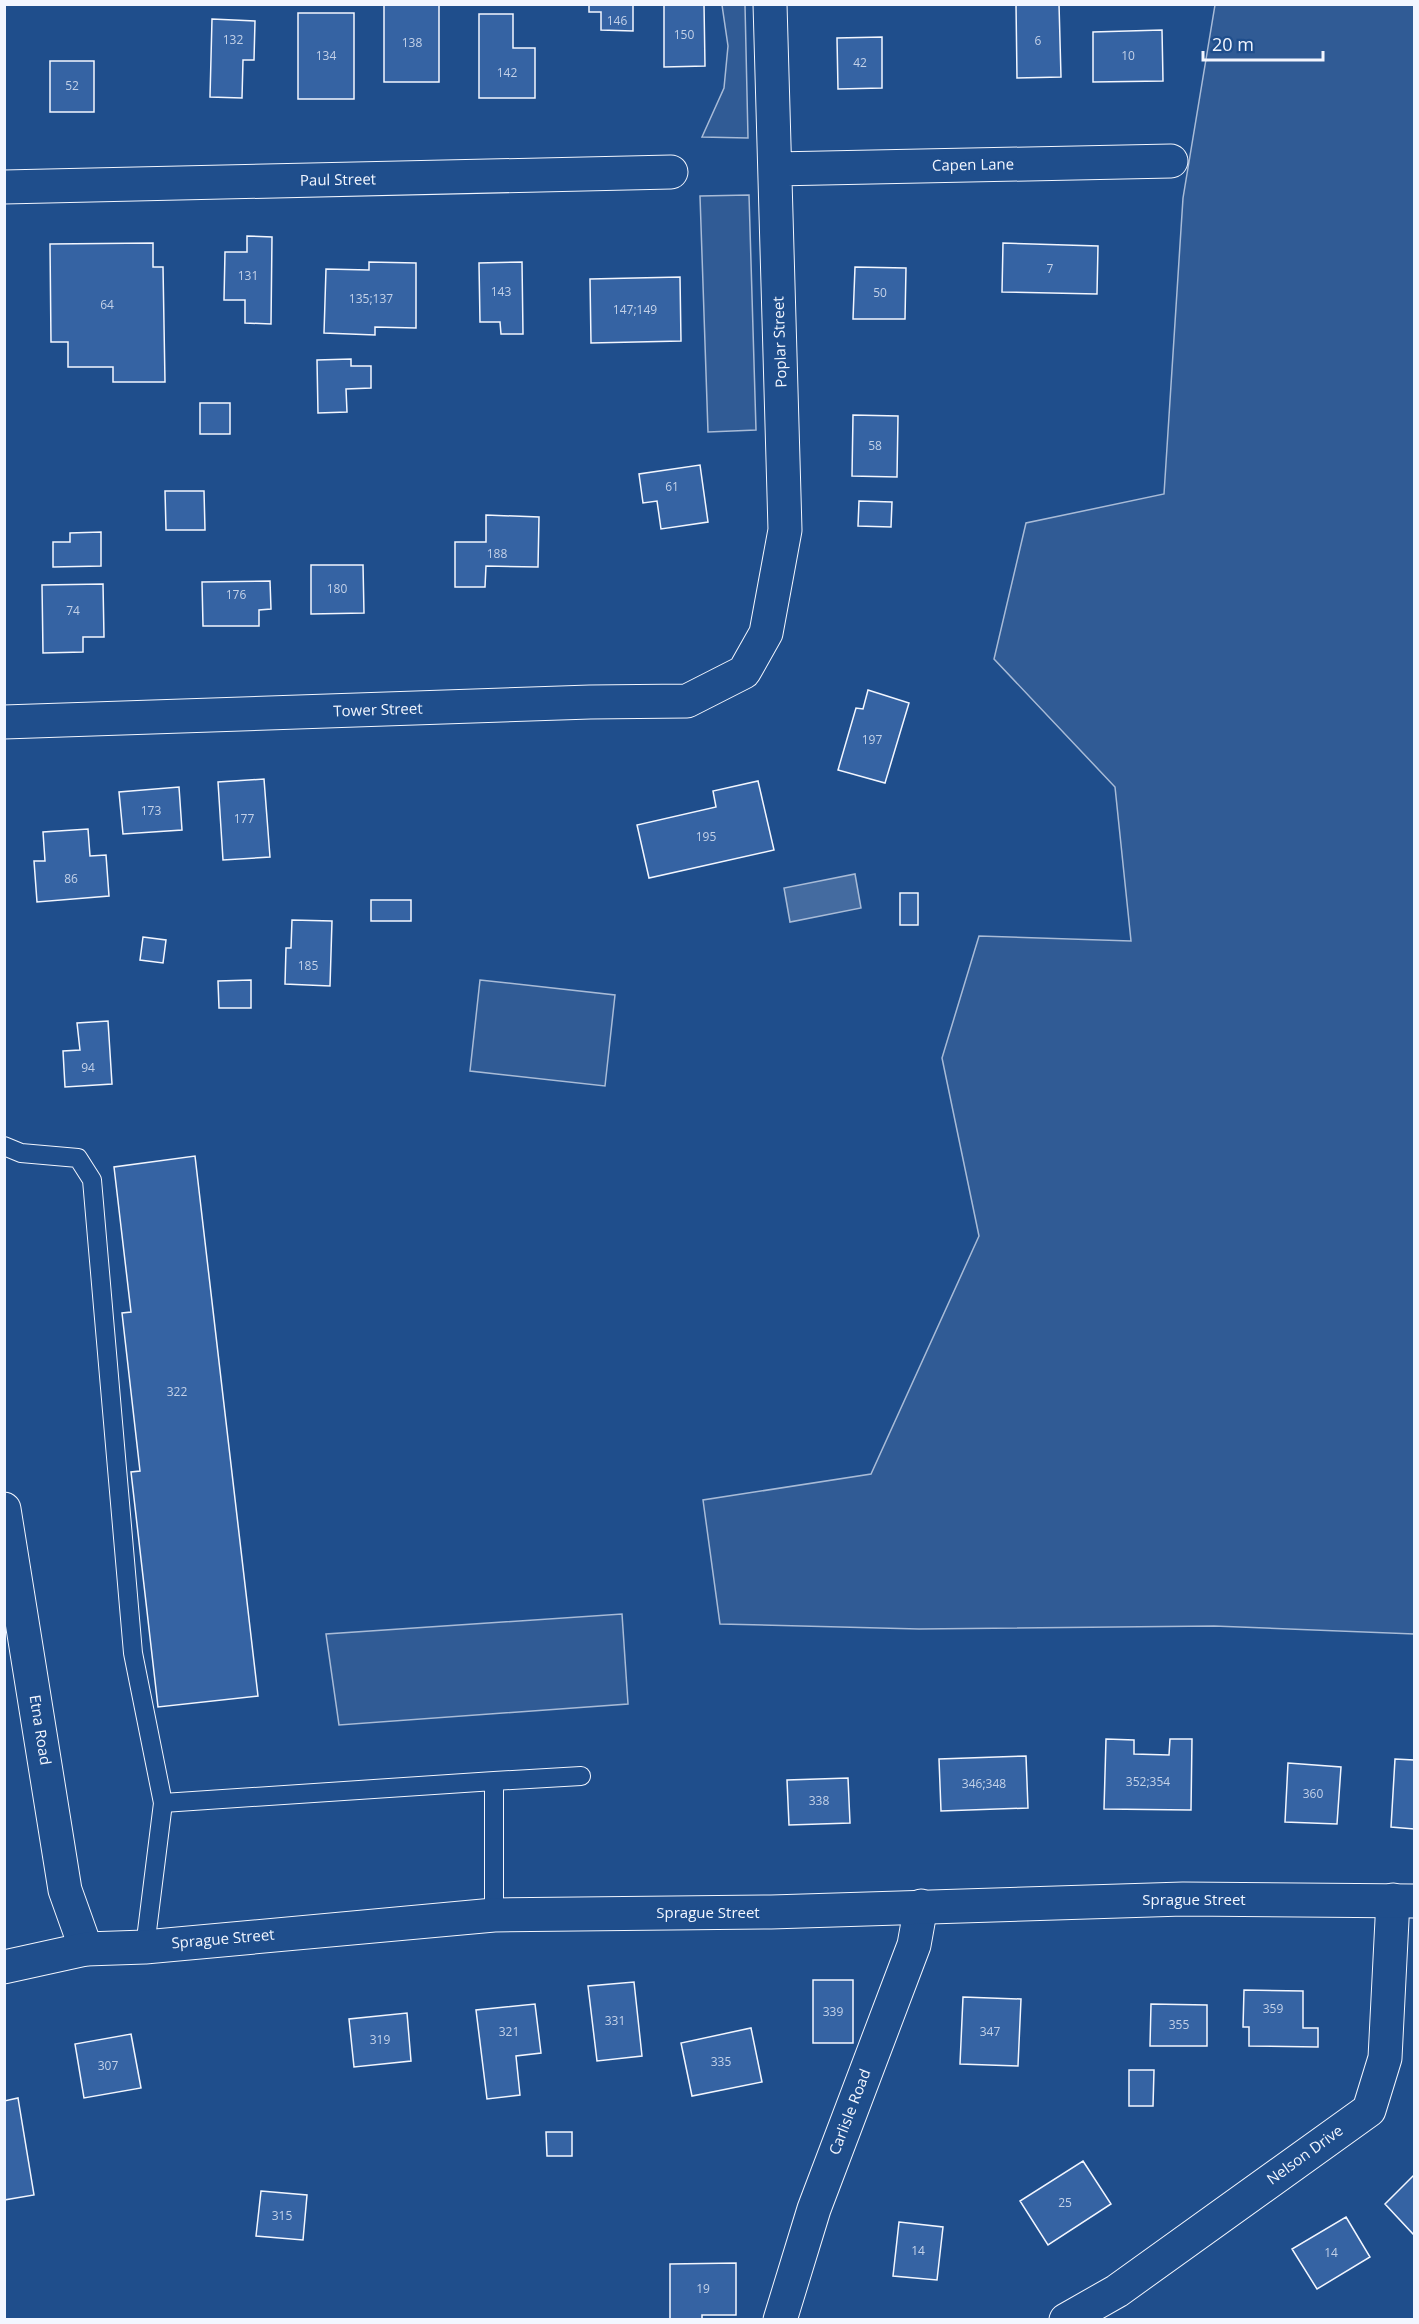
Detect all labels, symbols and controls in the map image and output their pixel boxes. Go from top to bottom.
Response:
house number: 146 [607,12,627,29]
scale bar [1203,24,1323,62]
house number: 150 [674,26,694,43]
house number: 132 [223,31,243,48]
house number: 6 [1035,32,1042,49]
text: 20 m [1212,32,1254,56]
house number: 138 [402,34,422,51]
house number: 134 [316,47,336,64]
house number: 10 [1121,47,1135,64]
house number: 42 [853,54,867,71]
house number: 142 [497,64,517,81]
house number: 52 [65,77,79,94]
street label: Capen Lane [932,153,1014,175]
street label: Paul Street [300,168,376,190]
house number: 7 [1047,260,1054,277]
house number: 131 [238,267,258,284]
house number: 143 [491,283,511,300]
house number: 50 [873,284,887,301]
house number: 135;137 [349,290,393,307]
house number: 64 [100,296,114,313]
street label: Poplar Street [767,296,791,388]
house number: 147;149 [613,301,657,318]
house number: 58 [868,437,882,454]
house number: 61 [665,478,679,495]
house number: 188 [487,545,507,562]
house number: 180 [327,580,347,597]
house number: 176 [226,586,246,603]
house number: 74 [66,602,80,619]
street label: Tower Street [333,697,423,721]
house number: 197 [862,731,882,748]
house number: 173 [141,802,161,819]
house number: 177 [234,810,254,827]
house number: 195 [696,828,716,845]
house number: 86 [64,870,78,887]
house number: 185 [298,957,318,974]
house number: 94 [81,1059,95,1076]
house number: 322 [167,1383,187,1400]
street label: Etna Road [26,1693,56,1766]
house number: 352;354 [1126,1773,1170,1790]
house number: 346;348 [962,1775,1006,1792]
house number: 360 [1303,1785,1323,1802]
house number: 338 [809,1792,829,1809]
street label: Sprague Street [1142,1889,1246,1909]
street label: Sprague Street [656,1902,760,1922]
street label: Sprague Street [171,1924,275,1952]
house number: 359 [1263,2000,1283,2017]
house number: 339 [823,2003,843,2020]
house number: 331 [605,2012,625,2029]
house number: 355 [1169,2016,1189,2033]
house number: 321 [499,2023,519,2040]
house number: 347 [980,2023,1000,2040]
house number: 319 [370,2031,390,2048]
house number: 335 [711,2053,731,2070]
house number: 307 [98,2057,118,2074]
street label: Carlisle Road [824,2066,875,2157]
street label: Nelson Drive [1262,2120,1346,2189]
house number: 25 [1058,2194,1072,2211]
house number: 315 [272,2207,292,2224]
house number: 14 [911,2242,925,2259]
house number: 14 [1324,2244,1338,2261]
house number: 19 [696,2280,710,2297]

